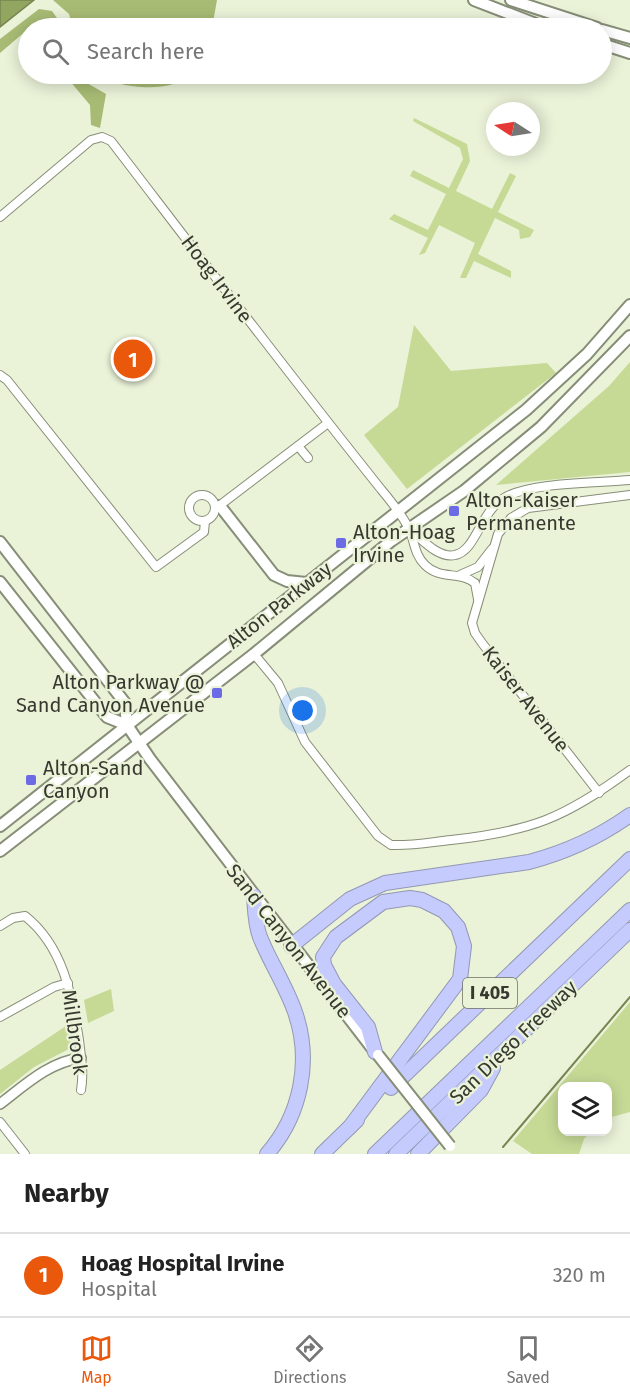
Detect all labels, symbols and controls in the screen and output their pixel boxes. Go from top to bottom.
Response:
search box [18,18,612,84]
icon: search [39,35,72,68]
text: Search here [87,38,205,65]
north arrow [486,102,540,156]
street label: Hoag Irvine [176,231,258,327]
pin: 1 [114,336,152,382]
place label: Alton-Kaiser Permanente [466,488,578,535]
marker: Alton-Kaiser Permanente [447,504,461,518]
place label: Alton-Hoag Irvine [353,520,455,567]
marker: Alton-Hoag Irvine [334,536,348,550]
street label: Alton Parkway [222,556,336,653]
street label: Kaiser Avenue [477,641,575,757]
place label: Alton Parkway @ Sand Canyon Avenue [16,670,205,717]
marker: Alton Parkway @ Sand Canyon Avenue [210,686,224,700]
your location [288,696,317,725]
place label: Alton-Sand Canyon [43,756,143,803]
marker: Alton-Sand Canyon [24,773,38,787]
street label: Sand Canyon Avenue [221,859,357,1023]
street label: San Diego Freeway [444,975,582,1109]
road number: I 405 [463,978,517,1008]
street label: Millbrook [57,988,93,1077]
map controls [558,1082,612,1136]
button: layers [558,1082,612,1136]
text: Nearby [24,1178,109,1209]
text: Hoag Hospital Irvine [81,1250,284,1277]
text: 1 [39,1263,48,1287]
text: 320 m [553,1263,606,1287]
text: Hospital [81,1277,157,1301]
tab: Map [80,1332,113,1387]
tab: Directions [273,1332,347,1387]
tab: Saved [507,1332,550,1387]

